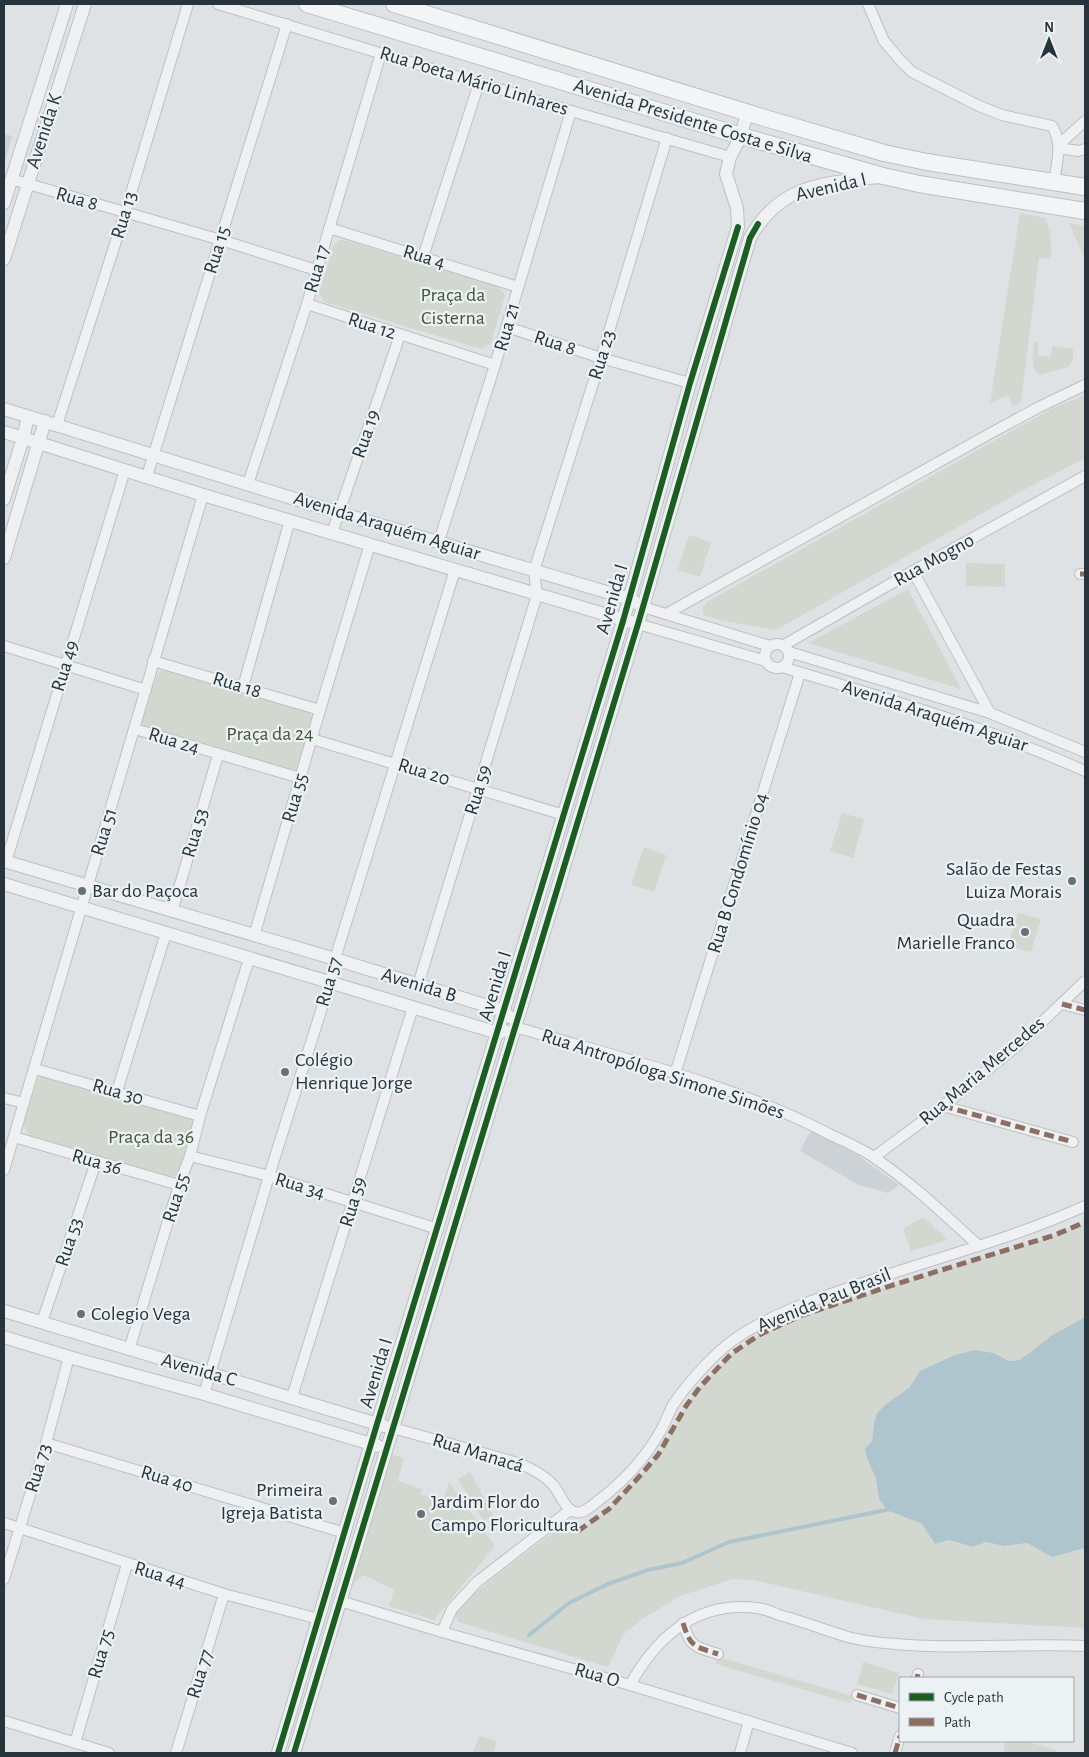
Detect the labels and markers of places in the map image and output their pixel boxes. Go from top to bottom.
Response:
place label: Salão de Festas Luiza Morais [946,859,1062,902]
marker: Salão de Festas Luiza Morais [1066,875,1078,887]
place label: Bar do Paçoca [92,881,198,901]
marker: Bar do Paçoca [76,885,88,897]
place label: Quadra Marielle Franco [896,910,1015,953]
marker: Quadra Marielle Franco [1019,926,1031,938]
place label: Colégio Henrique Jorge [295,1050,413,1093]
marker: Colégio Henrique Jorge [279,1066,291,1078]
place label: Colegio Vega [91,1304,191,1324]
marker: Colegio Vega [75,1308,87,1320]
place label: Primeira Igreja Batista [221,1480,323,1523]
place label: Jardim Flor do Campo Floricultura [431,1492,579,1535]
marker: Primeira Igreja Batista [327,1495,339,1507]
marker: Jardim Flor do Campo Floricultura [415,1508,427,1520]

